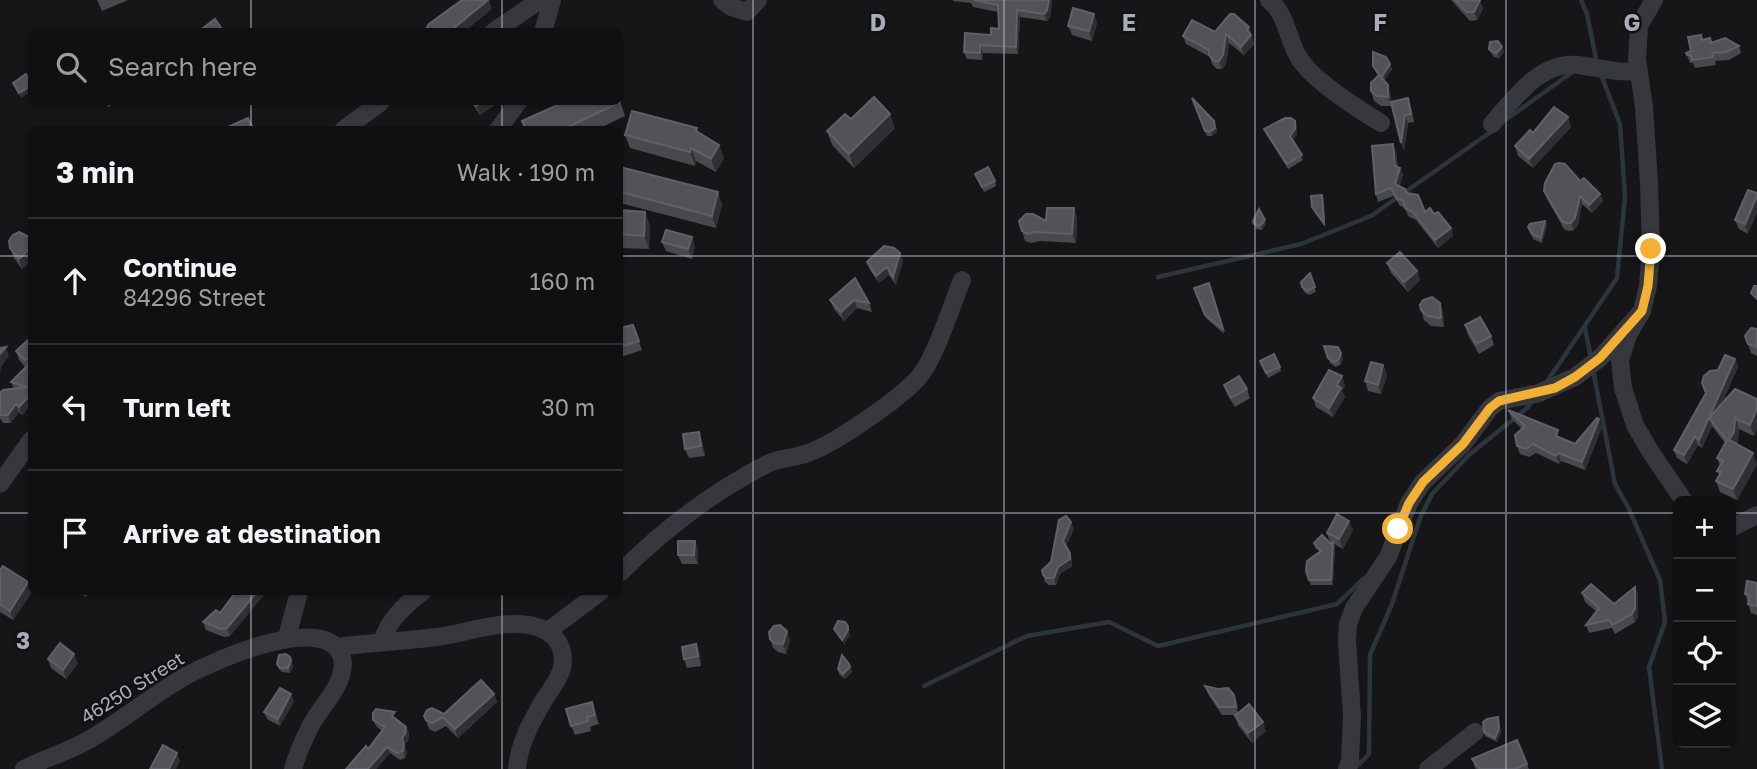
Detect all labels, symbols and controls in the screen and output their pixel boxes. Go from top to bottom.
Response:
text: D [870,8,886,36]
text: E [1122,8,1136,36]
text: F [1373,8,1387,36]
text: G [1624,8,1640,36]
search box [28,28,623,105]
icon: search [52,48,90,86]
text: Search here [108,51,257,82]
text: 3 min [56,154,134,190]
text: Walk · 190 m [457,158,595,186]
route end [1635,233,1666,264]
text: Continue [123,252,237,283]
icon: ahead [56,262,94,300]
text: 160 m [530,267,595,295]
text: 84296 Street [123,283,266,311]
icon: left [56,388,94,426]
text: Turn left [123,392,231,423]
text: 30 m [541,393,595,421]
map controls [1673,496,1736,748]
button: + [1673,496,1736,559]
route start [1382,513,1413,544]
icon: arrive [56,514,94,552]
text: Arrive at destination [123,518,381,549]
button: − [1673,559,1736,622]
button: locate [1673,622,1736,685]
text: 3 [16,626,30,654]
street label: 46250 Street [76,646,188,728]
button: layers [1673,685,1736,748]

